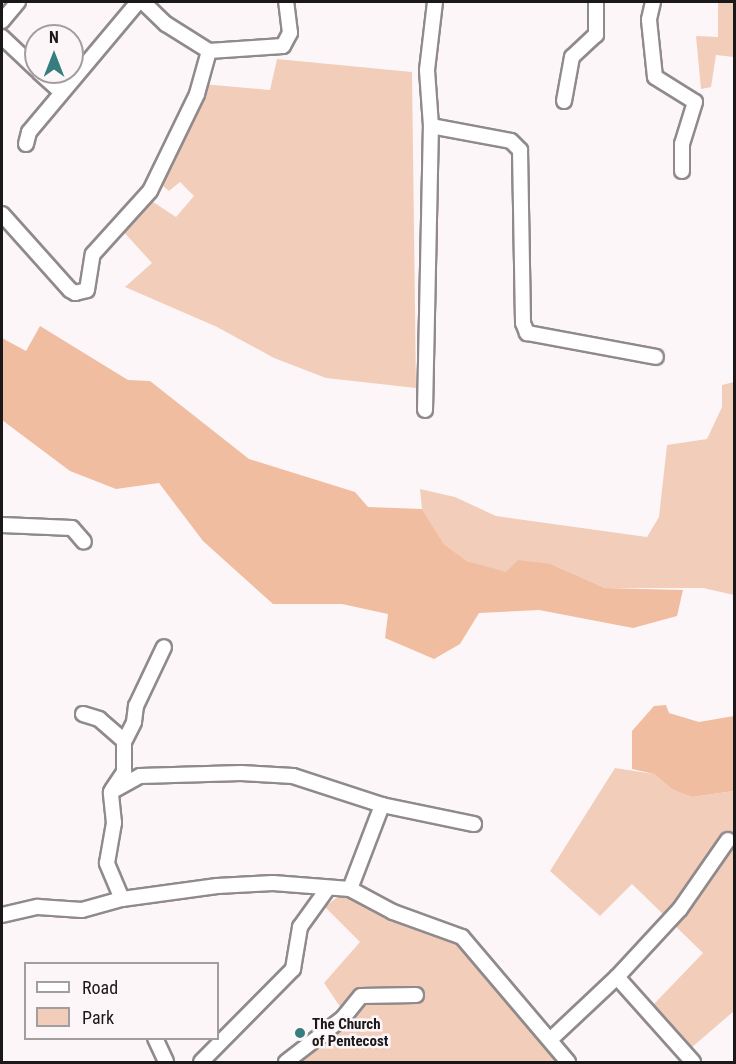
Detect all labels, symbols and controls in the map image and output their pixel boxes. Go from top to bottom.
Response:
north arrow [24,24,84,84]
text: N [49,28,59,47]
legend [24,962,219,1040]
text: Road [82,977,118,998]
text: Park [82,1007,114,1028]
place label: The Church of Pentecost [312,1015,388,1050]
marker: The Church of Pentecost [293,1026,307,1040]

